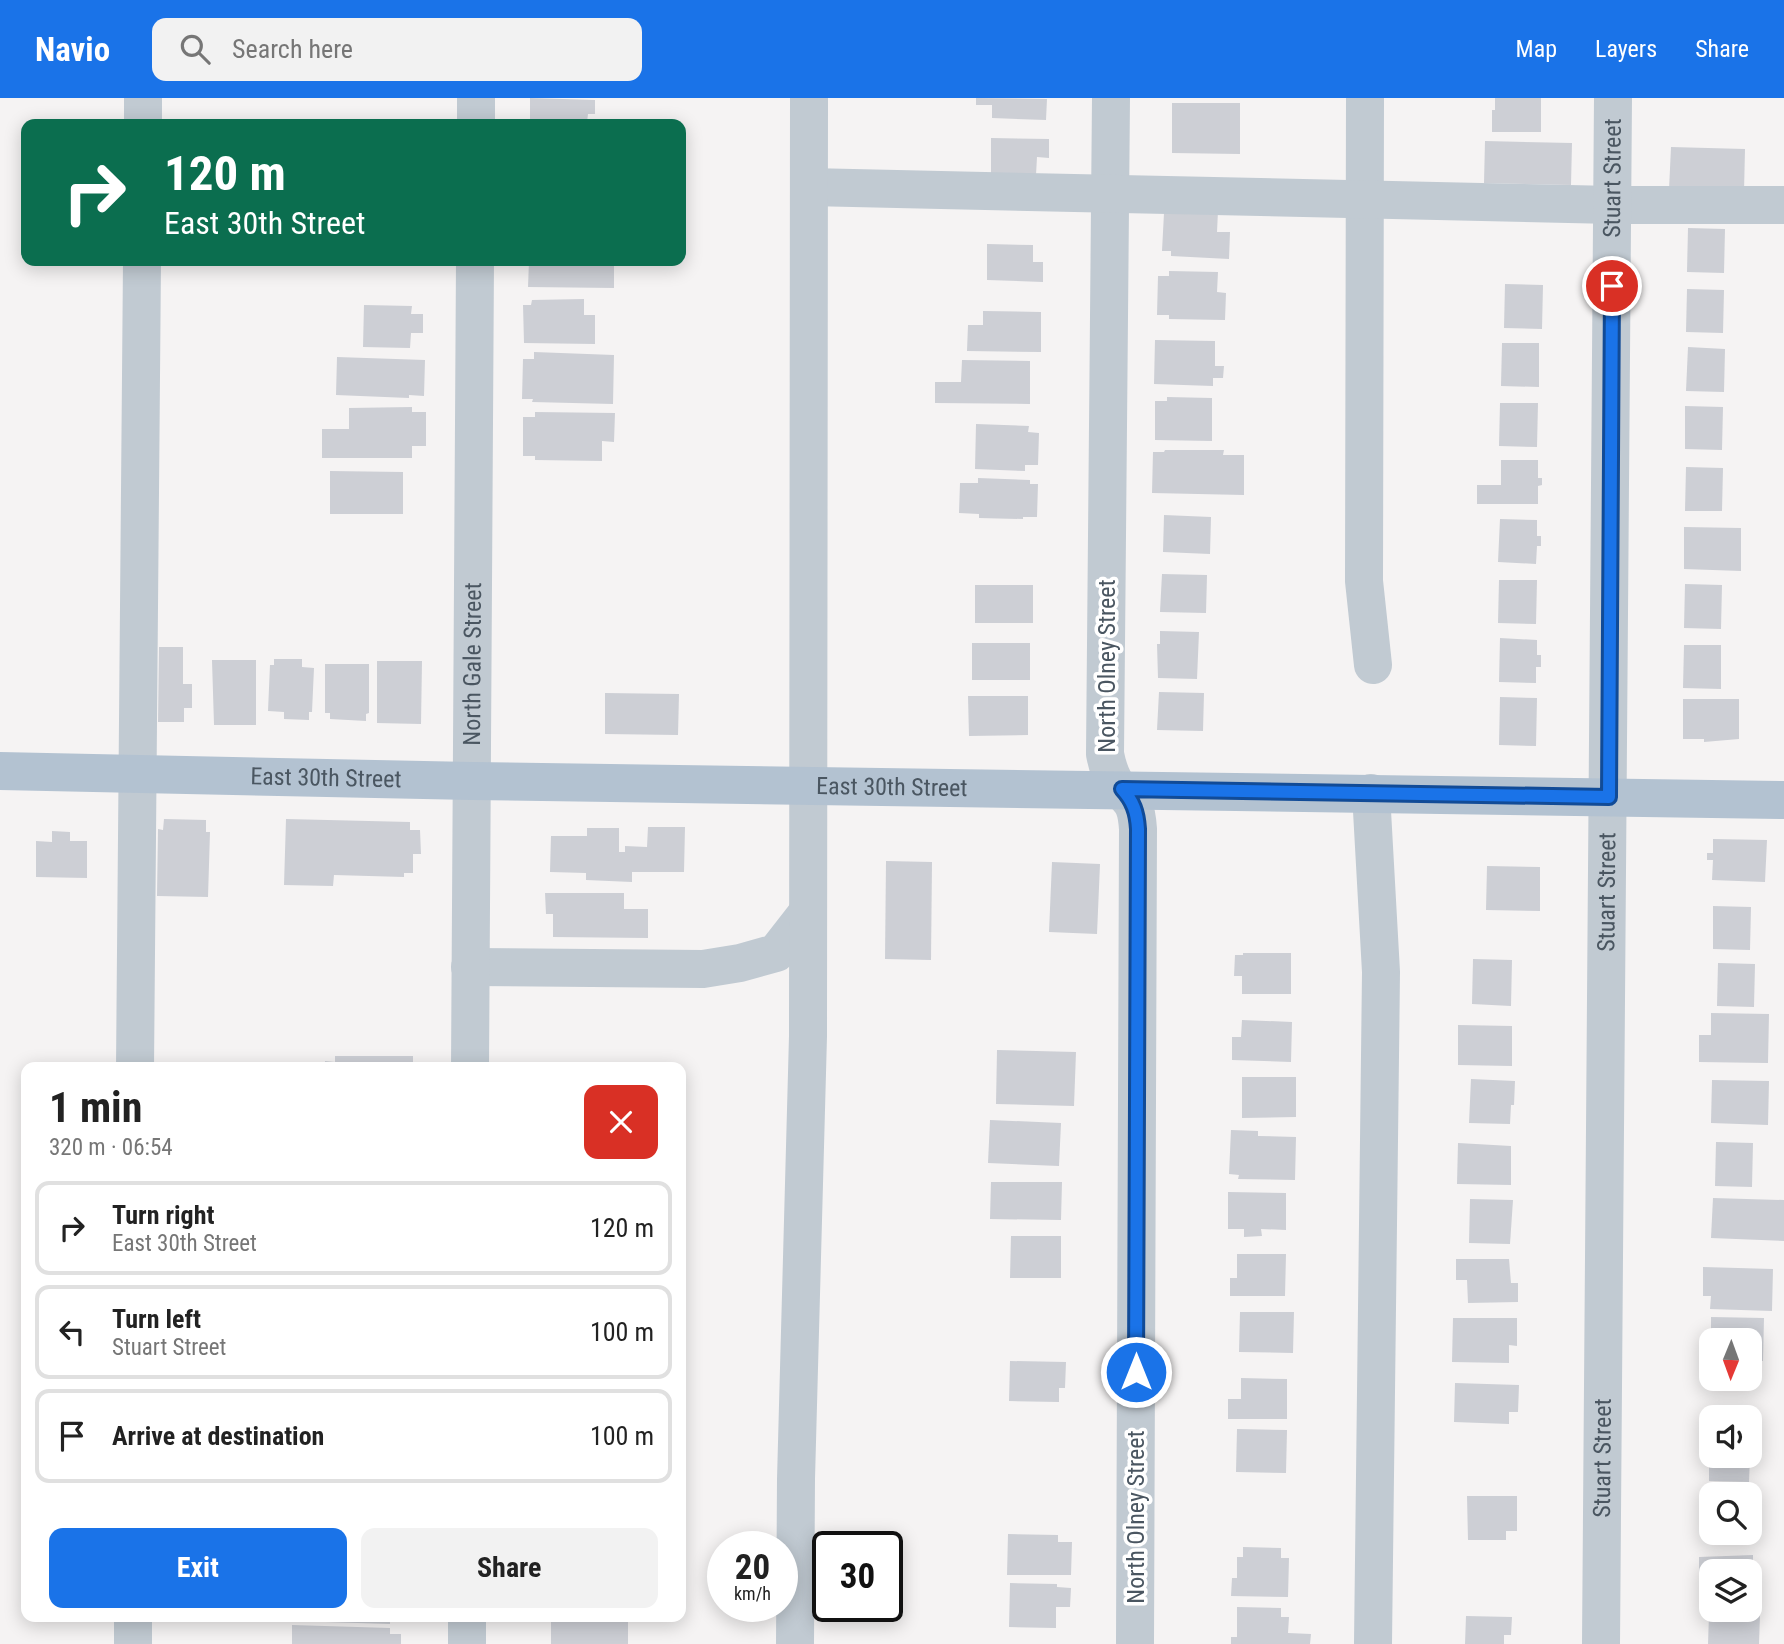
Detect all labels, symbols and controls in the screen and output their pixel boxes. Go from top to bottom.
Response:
search box [152,18,642,81]
text: Navio [35,30,110,69]
icon: search [176,30,214,68]
text: Search here [232,34,353,64]
text: Map [1516,35,1557,63]
text: Layers [1595,35,1657,63]
text: Share [1695,35,1749,63]
street label: Stuart Street [1598,118,1627,238]
text: 120 m [164,145,286,202]
icon: right [49,147,140,238]
text: East 30th Street [164,204,365,242]
pin [1582,256,1642,316]
icon: arrive [1593,267,1631,305]
street label: North Olney Street [1093,579,1121,753]
street label: North Gale Street [458,582,487,746]
street label: East 30th Street [250,762,402,794]
street label: East 30th Street [816,772,968,802]
street label: Stuart Street [1592,832,1621,952]
text: 1 min [49,1083,142,1132]
button: close [584,1085,658,1159]
text: 320 m · 06:54 [49,1134,173,1161]
text: Turn right [112,1200,214,1230]
icon: right [53,1209,91,1247]
text: 120 m [590,1213,654,1243]
text: East 30th Street [112,1230,257,1257]
text: Turn left [112,1304,201,1334]
icon: left [53,1313,91,1351]
text: 100 m [590,1317,654,1347]
north arrow [1699,1328,1762,1391]
map controls [1699,1328,1762,1622]
text: Stuart Street [112,1334,226,1361]
position arrow [1099,1335,1173,1409]
street label: Stuart Street [1588,1398,1617,1518]
button: sound [1699,1405,1762,1468]
icon: arrive [53,1417,91,1455]
text: Arrive at destination [112,1421,324,1451]
text: 100 m [590,1421,654,1451]
street label: North Olney Street [1122,1430,1150,1604]
button: search [1699,1482,1762,1545]
button: Exit [49,1528,347,1608]
button: Share [361,1528,658,1608]
speed limit sign: 30 [812,1531,903,1622]
text: 20 [735,1547,770,1588]
button: layers [1699,1559,1762,1622]
text: km/h [734,1583,771,1604]

